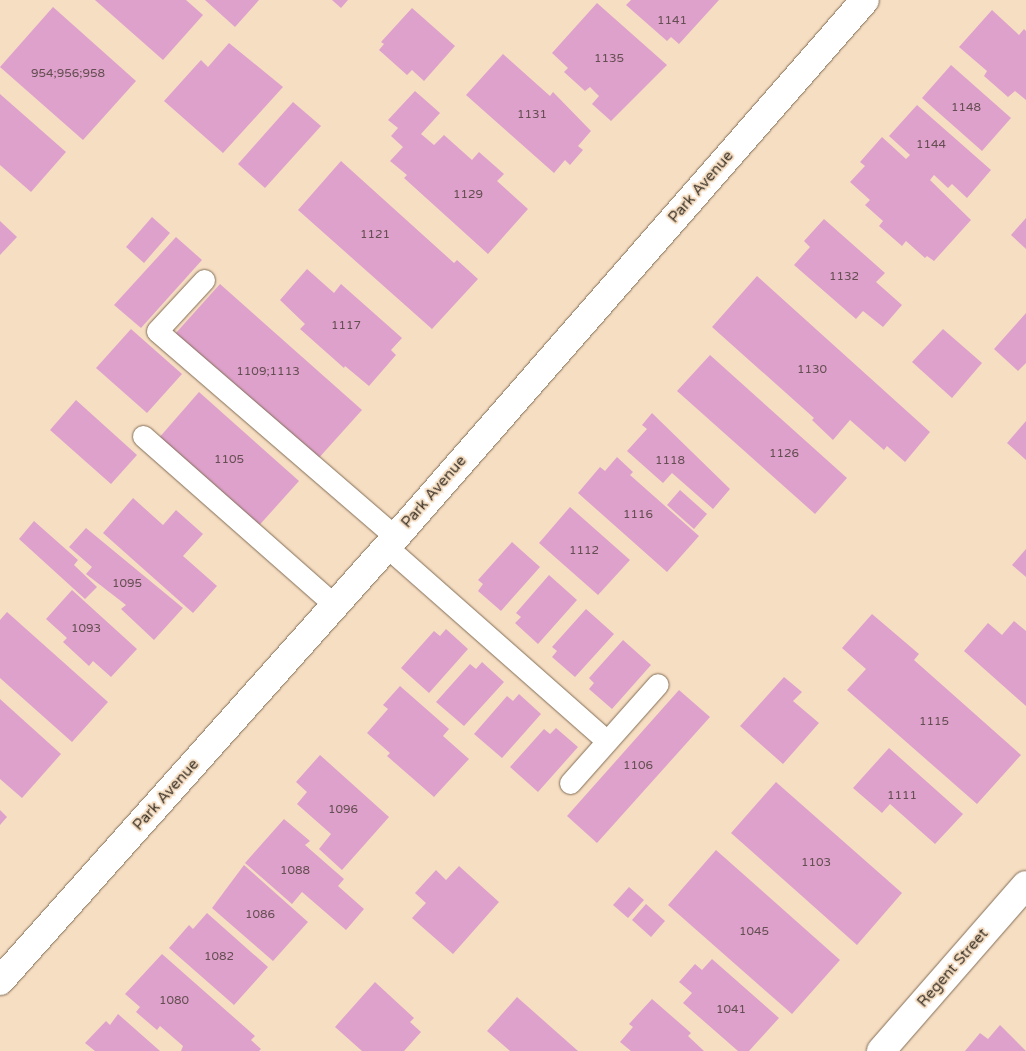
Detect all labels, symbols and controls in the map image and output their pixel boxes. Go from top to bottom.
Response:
house number: 1141 [657,14,687,28]
house number: 1135 [594,52,624,66]
house number: 954;956;958 [31,67,105,81]
house number: 1148 [951,101,981,115]
house number: 1131 [517,108,547,122]
house number: 1144 [916,138,946,152]
street label: Park Avenue [665,147,737,227]
house number: 1129 [453,188,483,202]
house number: 1121 [360,228,390,242]
house number: 1132 [829,270,859,284]
house number: 1117 [331,319,361,333]
house number: 1130 [797,363,827,377]
house number: 1109;1113 [236,365,300,379]
house number: 1126 [769,447,799,461]
street label: Park Avenue [398,452,470,532]
house number: 1105 [214,453,244,467]
house number: 1118 [655,454,685,468]
house number: 1116 [623,508,653,522]
house number: 1112 [569,544,599,558]
house number: 1095 [112,577,142,591]
house number: 1093 [71,622,101,636]
house number: 1115 [919,715,949,729]
street label: Park Avenue [129,756,203,834]
house number: 1106 [623,759,653,773]
house number: 1111 [887,789,917,803]
house number: 1096 [328,803,358,817]
house number: 1103 [801,856,831,870]
house number: 1088 [280,864,310,878]
house number: 1086 [245,908,275,922]
house number: 1045 [739,925,769,939]
street label: Regent Street [914,925,992,1011]
house number: 1082 [204,950,234,964]
house number: 1080 [159,994,189,1008]
house number: 1041 [716,1003,746,1017]

